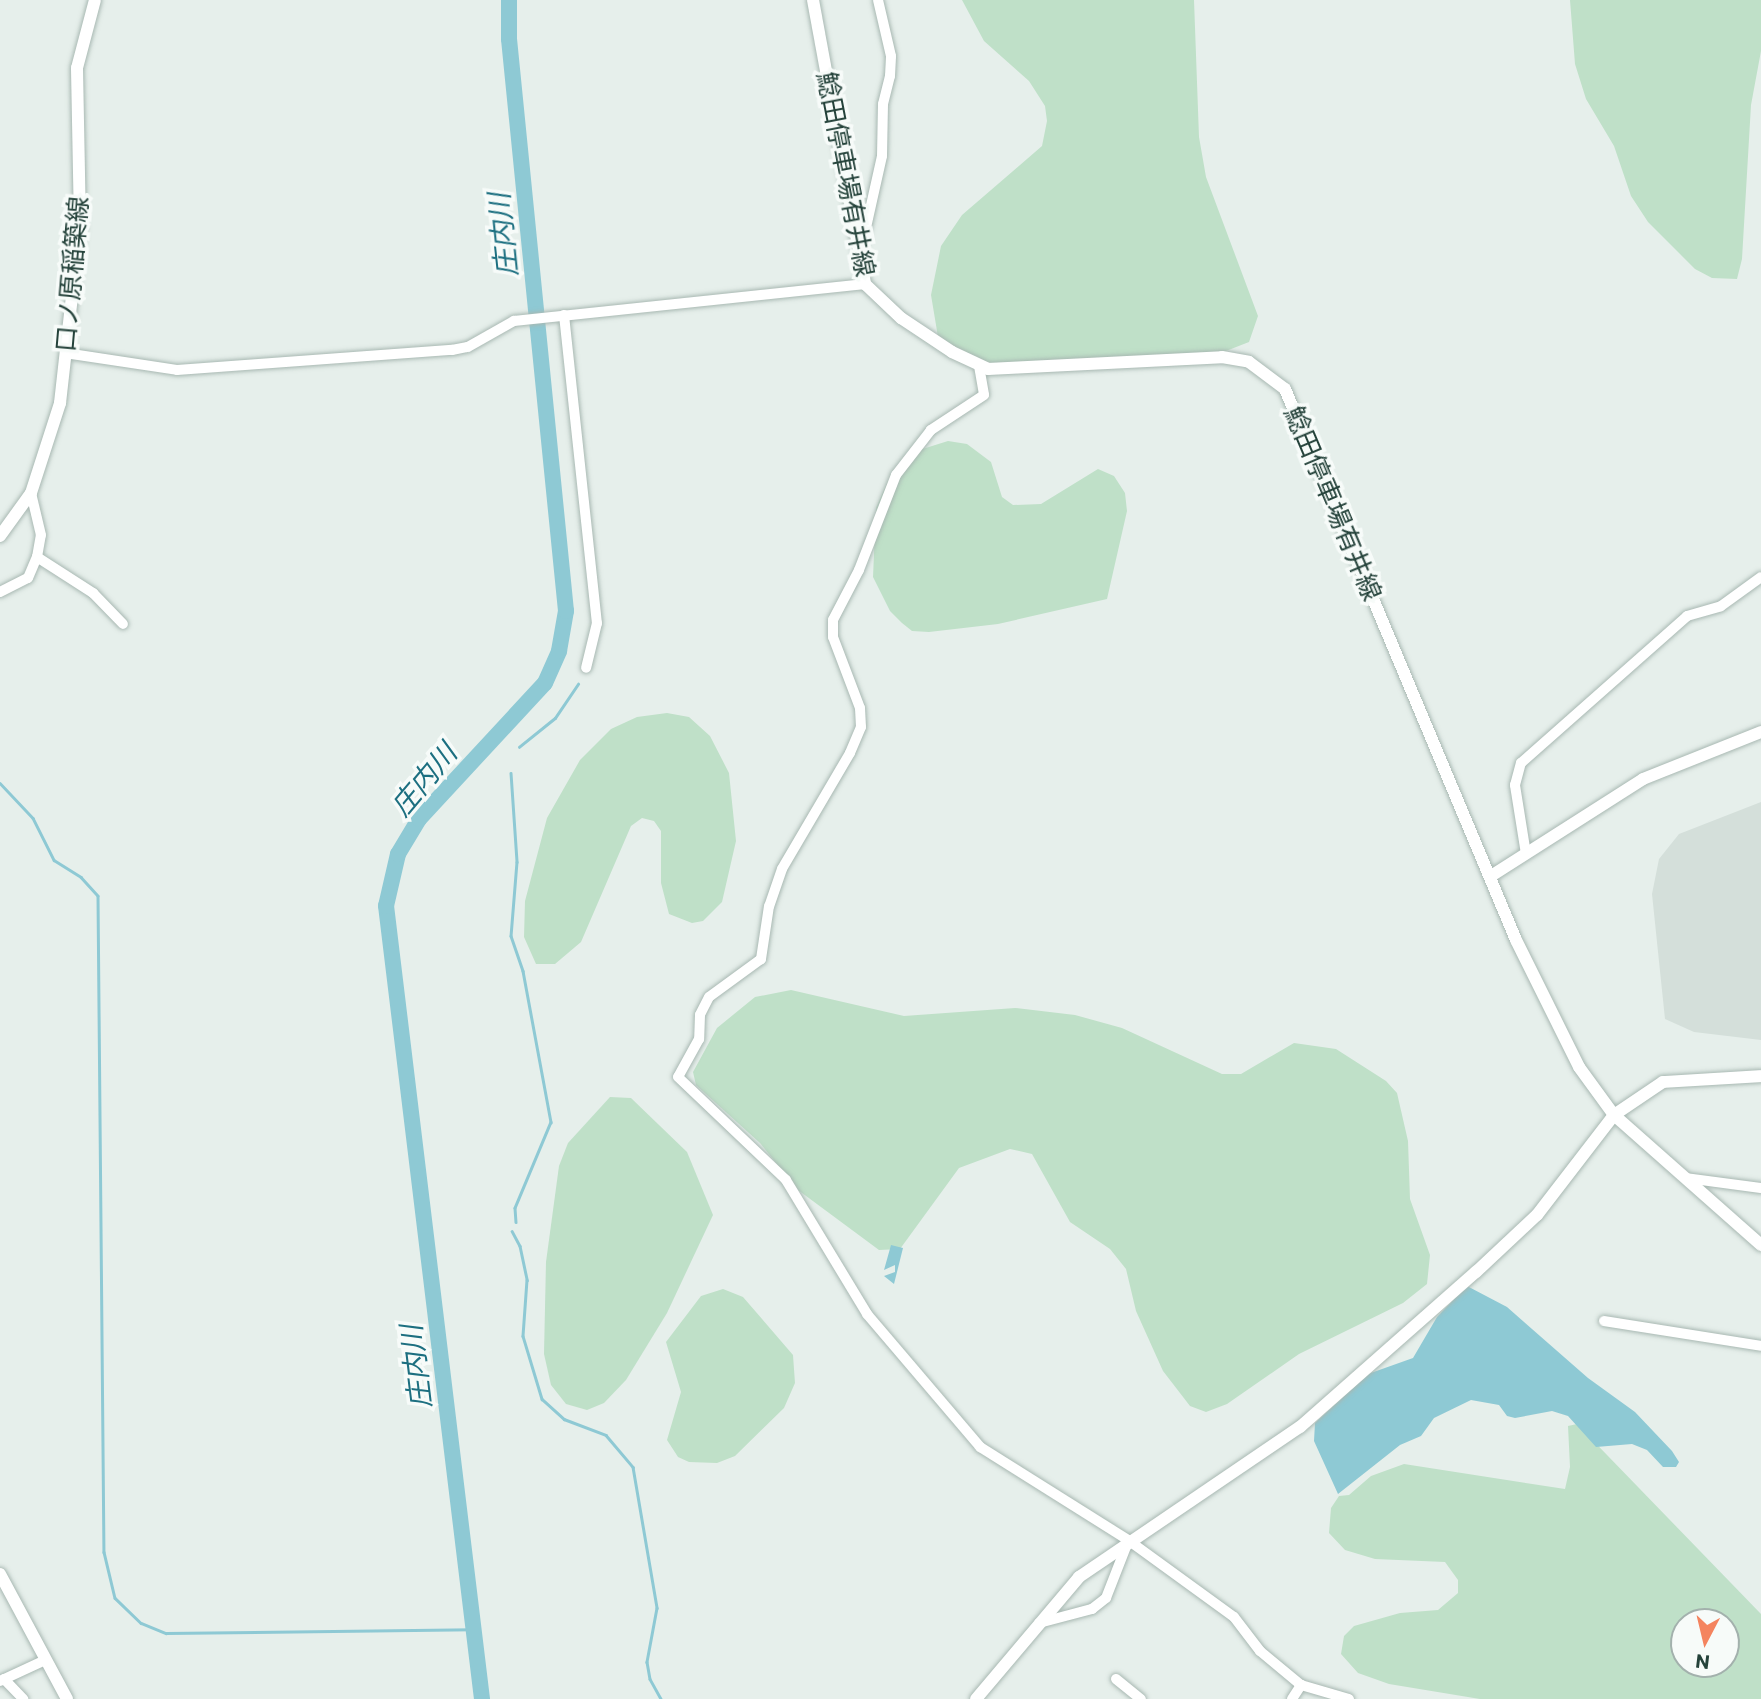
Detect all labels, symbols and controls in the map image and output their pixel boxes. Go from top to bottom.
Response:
street label: 鯰田停車場有井線 [812,69,882,279]
water label: 庄内川 [481,191,523,279]
street label: 口ノ原稲築線 [49,195,93,353]
street label: 鯰田停車場有井線 [1279,401,1389,605]
water label: 庄内川 [383,736,463,822]
water label: 庄内川 [393,1323,437,1411]
north arrow [1670,1608,1740,1678]
text: N [1694,1650,1711,1675]

